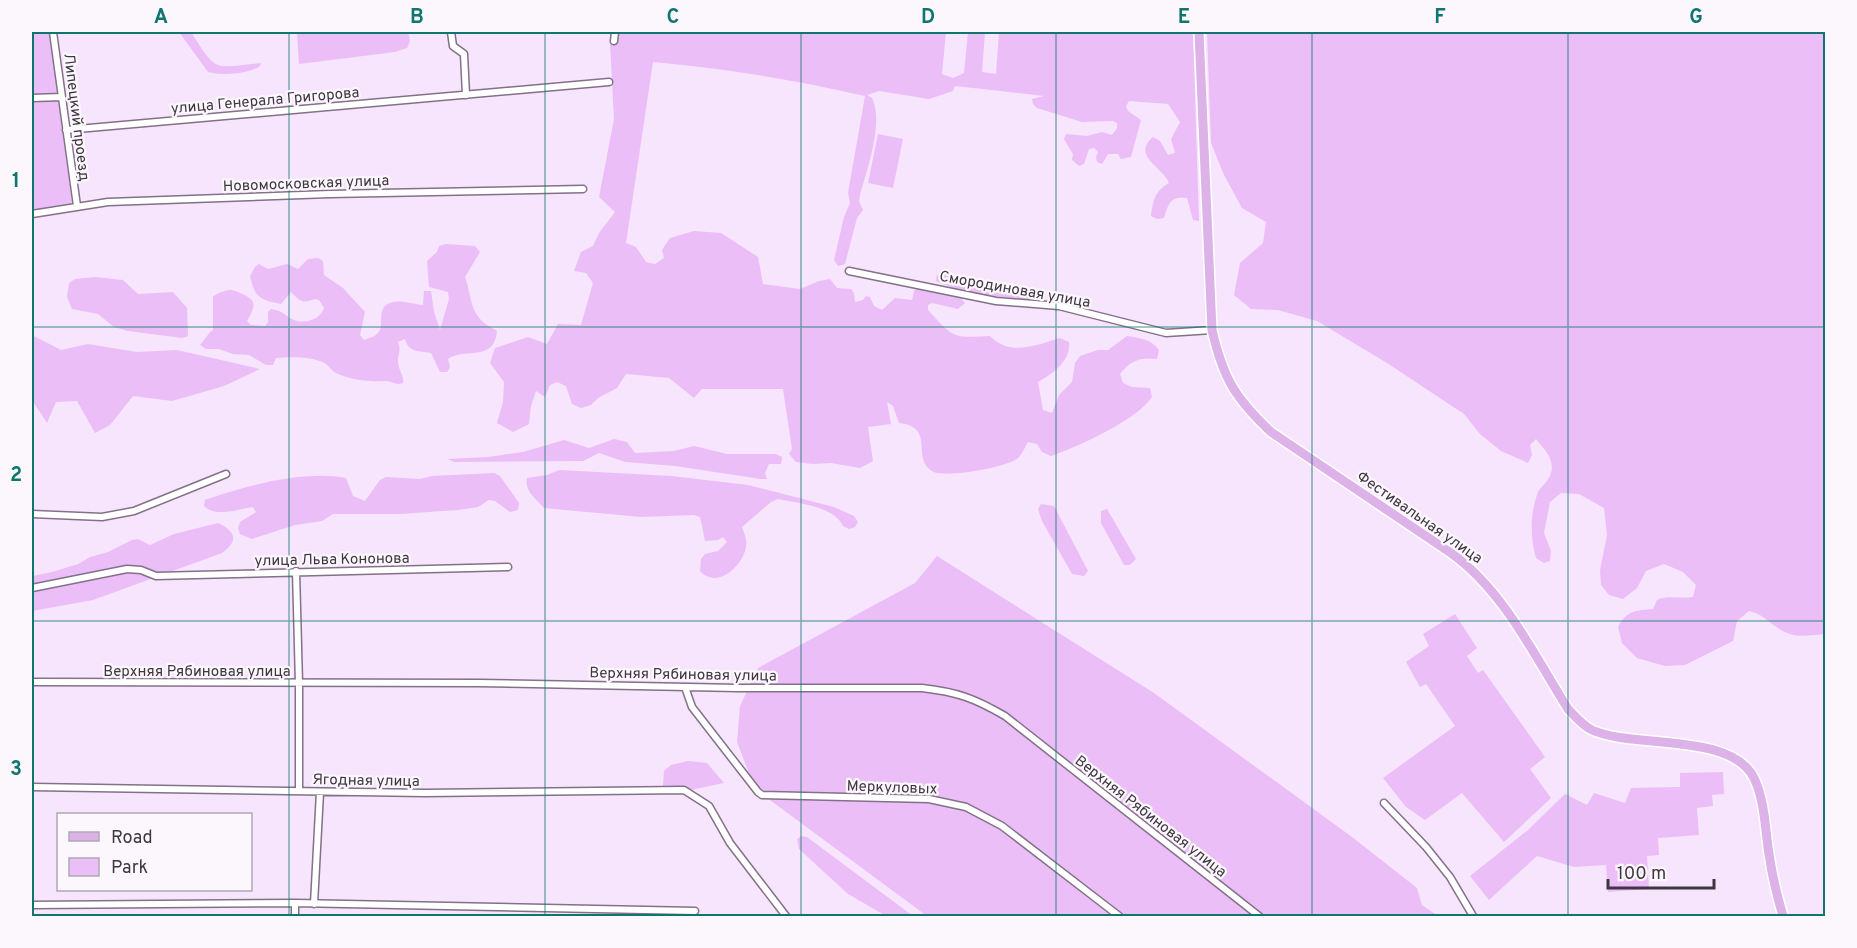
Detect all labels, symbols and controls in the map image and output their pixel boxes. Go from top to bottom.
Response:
text: A [154,5,168,31]
text: B [410,5,424,31]
text: C [667,5,679,31]
text: D [921,5,935,31]
text: E [1178,5,1190,31]
text: F [1434,5,1446,31]
text: G [1689,5,1703,31]
street label: Липецкий проезд [58,52,93,182]
street label: улица Генерала Григорова [170,84,360,119]
text: 1 [12,169,20,195]
street label: Новомосковская улица [223,172,390,197]
street label: Смородиновая улица [938,268,1092,313]
text: 2 [10,463,22,489]
street label: Фестивальная улица [1353,468,1486,569]
street label: улица Льва Кононова [254,550,410,571]
street label: Верхняя Рябиновая улица [103,663,291,682]
street label: Верхняя Рябиновая улица [589,664,777,687]
street label: Верхняя Рябиновая улица [1070,752,1230,882]
text: 3 [10,757,22,783]
street label: Ягодная улица [312,771,420,792]
street label: Меркуловых [846,777,938,800]
legend [57,813,252,891]
text: Road [111,827,153,850]
scale bar [1608,852,1714,890]
text: Park [111,857,148,880]
text: 100 m [1617,863,1666,886]

